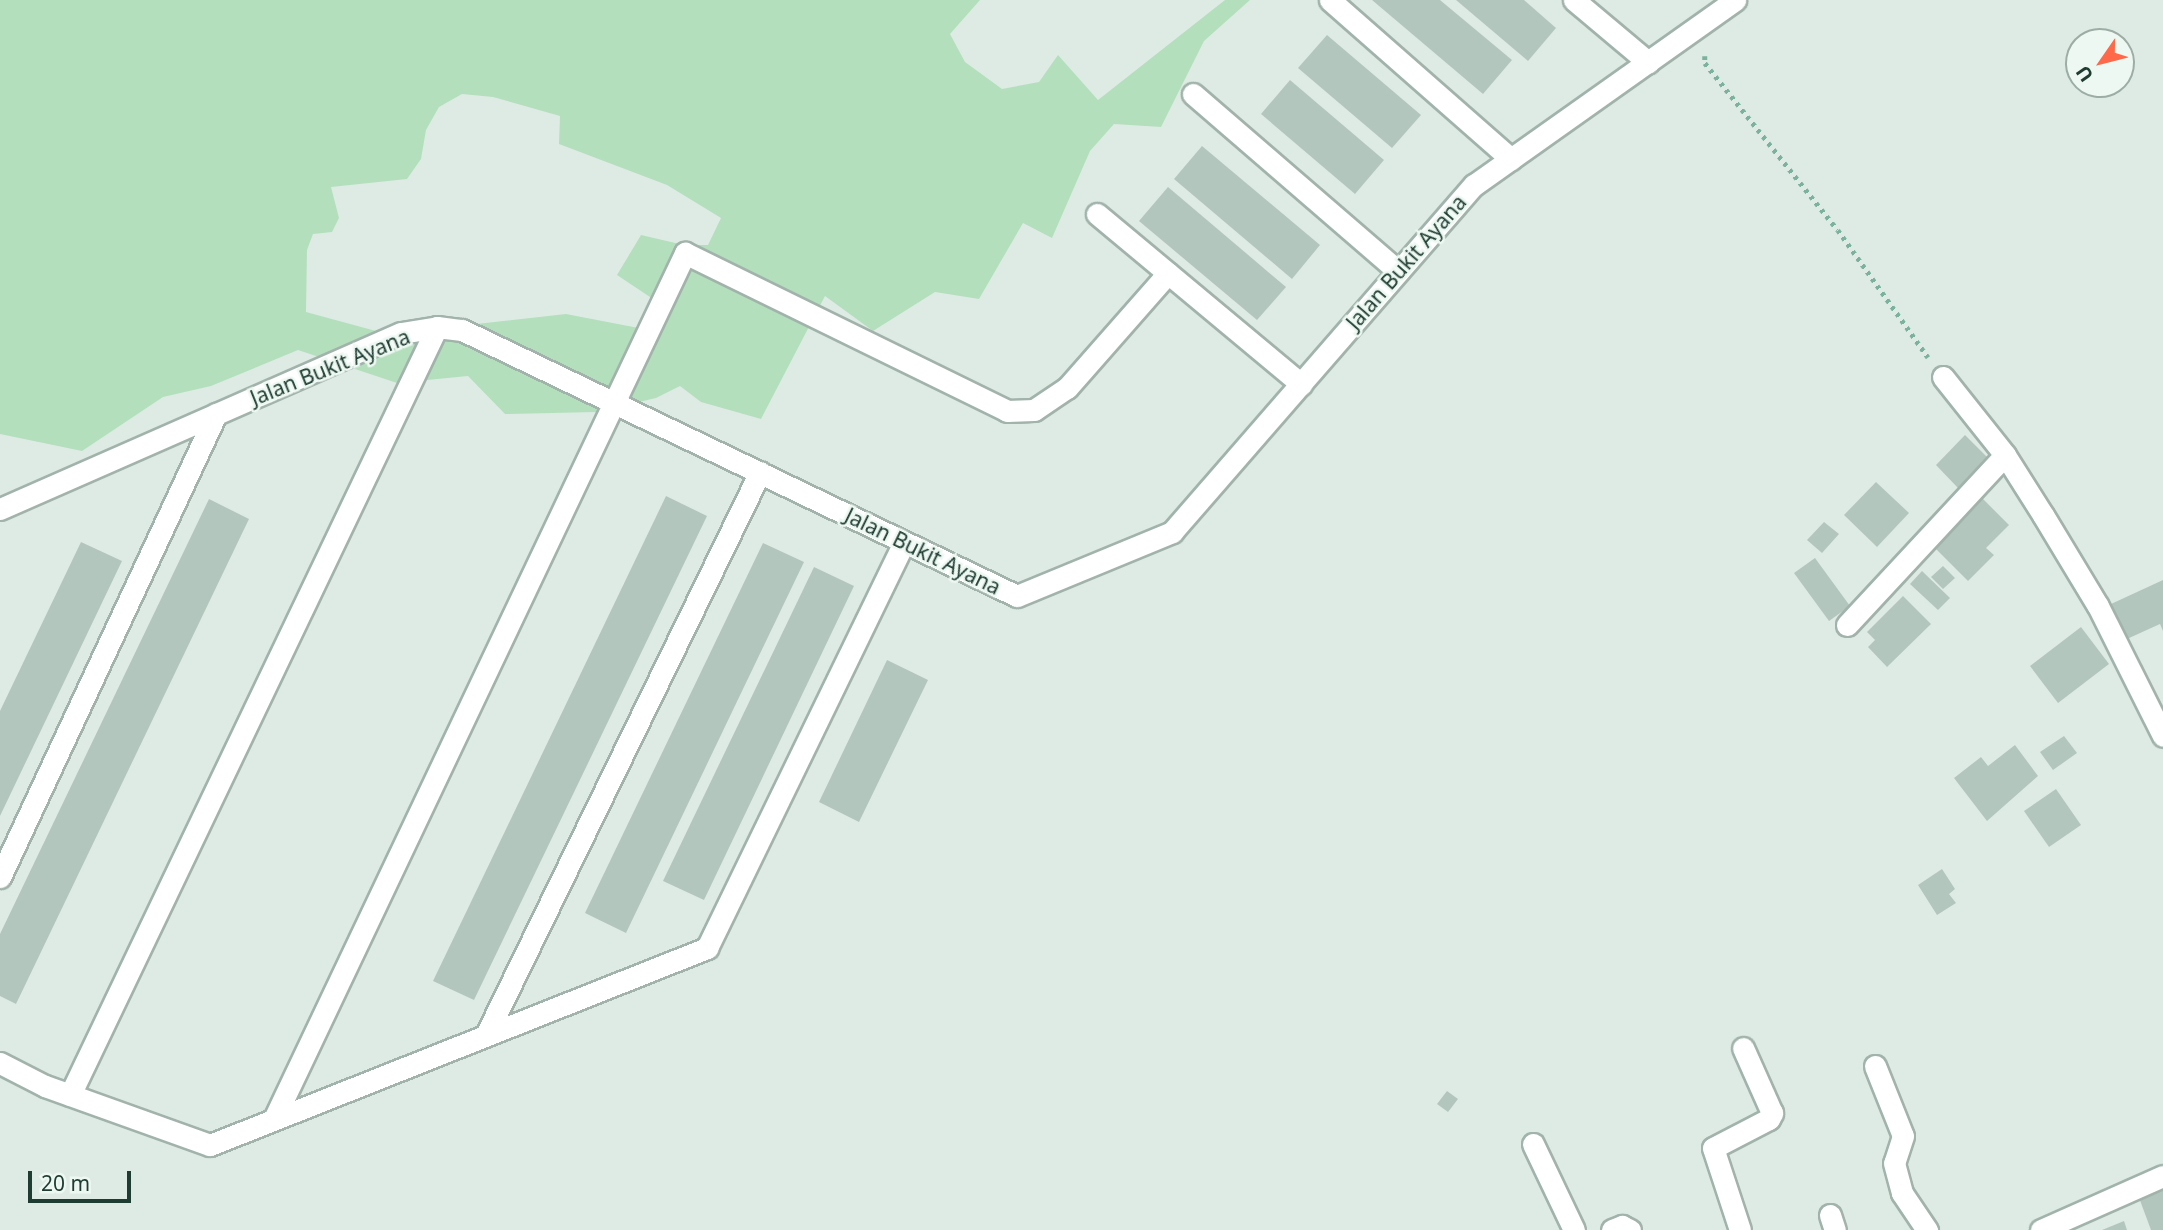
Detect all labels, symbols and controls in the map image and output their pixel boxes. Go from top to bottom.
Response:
north arrow [2065,28,2135,98]
text: U [2070,61,2099,87]
street label: Jalan Bukit Ayana [1341,190,1471,334]
street label: Jalan Bukit Ayana [246,323,414,411]
street label: Jalan Bukit Ayana [841,502,1005,600]
scale bar [32,1156,135,1200]
text: 20 m [41,1169,90,1197]

